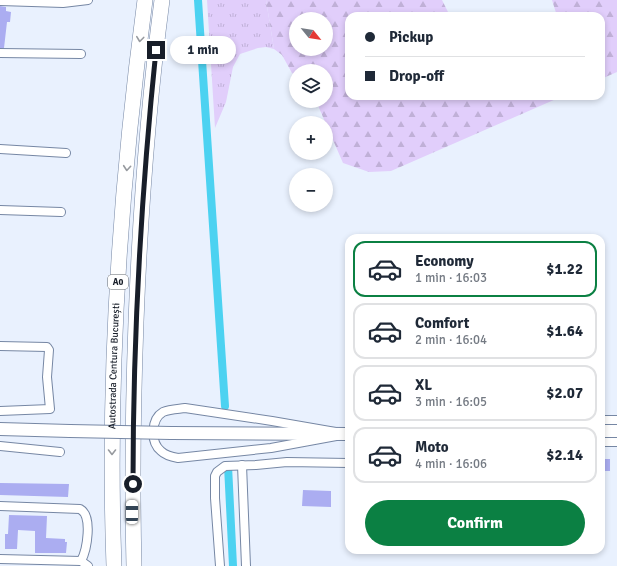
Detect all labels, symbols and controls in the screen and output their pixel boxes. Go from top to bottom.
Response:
north arrow [289,12,333,56]
map controls [289,12,333,212]
text: Pickup [389,28,433,46]
one-way arrow [136,36,145,42]
callout: 1 min [170,36,236,64]
route end [147,41,165,59]
text: 1 min [187,42,219,58]
button: layers [289,64,333,108]
text: Drop-off [389,67,444,85]
button: + [289,116,333,160]
one-way arrow [122,165,131,171]
button: − [289,168,333,212]
icon: car [367,251,403,287]
text: Economy [415,252,474,270]
text: $1.22 [546,260,583,278]
text: 1 min · 16:03 [415,270,487,286]
road number: A0 [108,275,128,289]
street label: Autostrada Centura București [106,303,122,429]
icon: car [367,313,403,349]
text: Comfort [415,314,469,332]
text: $1.64 [546,322,583,340]
text: 2 min · 16:04 [415,332,487,348]
icon: car [367,375,403,411]
text: XL [415,376,432,394]
text: $2.07 [546,384,583,402]
text: 3 min · 16:05 [415,394,487,410]
icon: car [367,437,403,473]
text: Moto [415,438,449,456]
text: $2.14 [546,446,583,464]
one-way arrow [108,449,116,455]
text: 4 min · 16:06 [415,456,487,472]
route start [124,475,142,493]
car [126,500,138,524]
button: Confirm [365,500,585,546]

